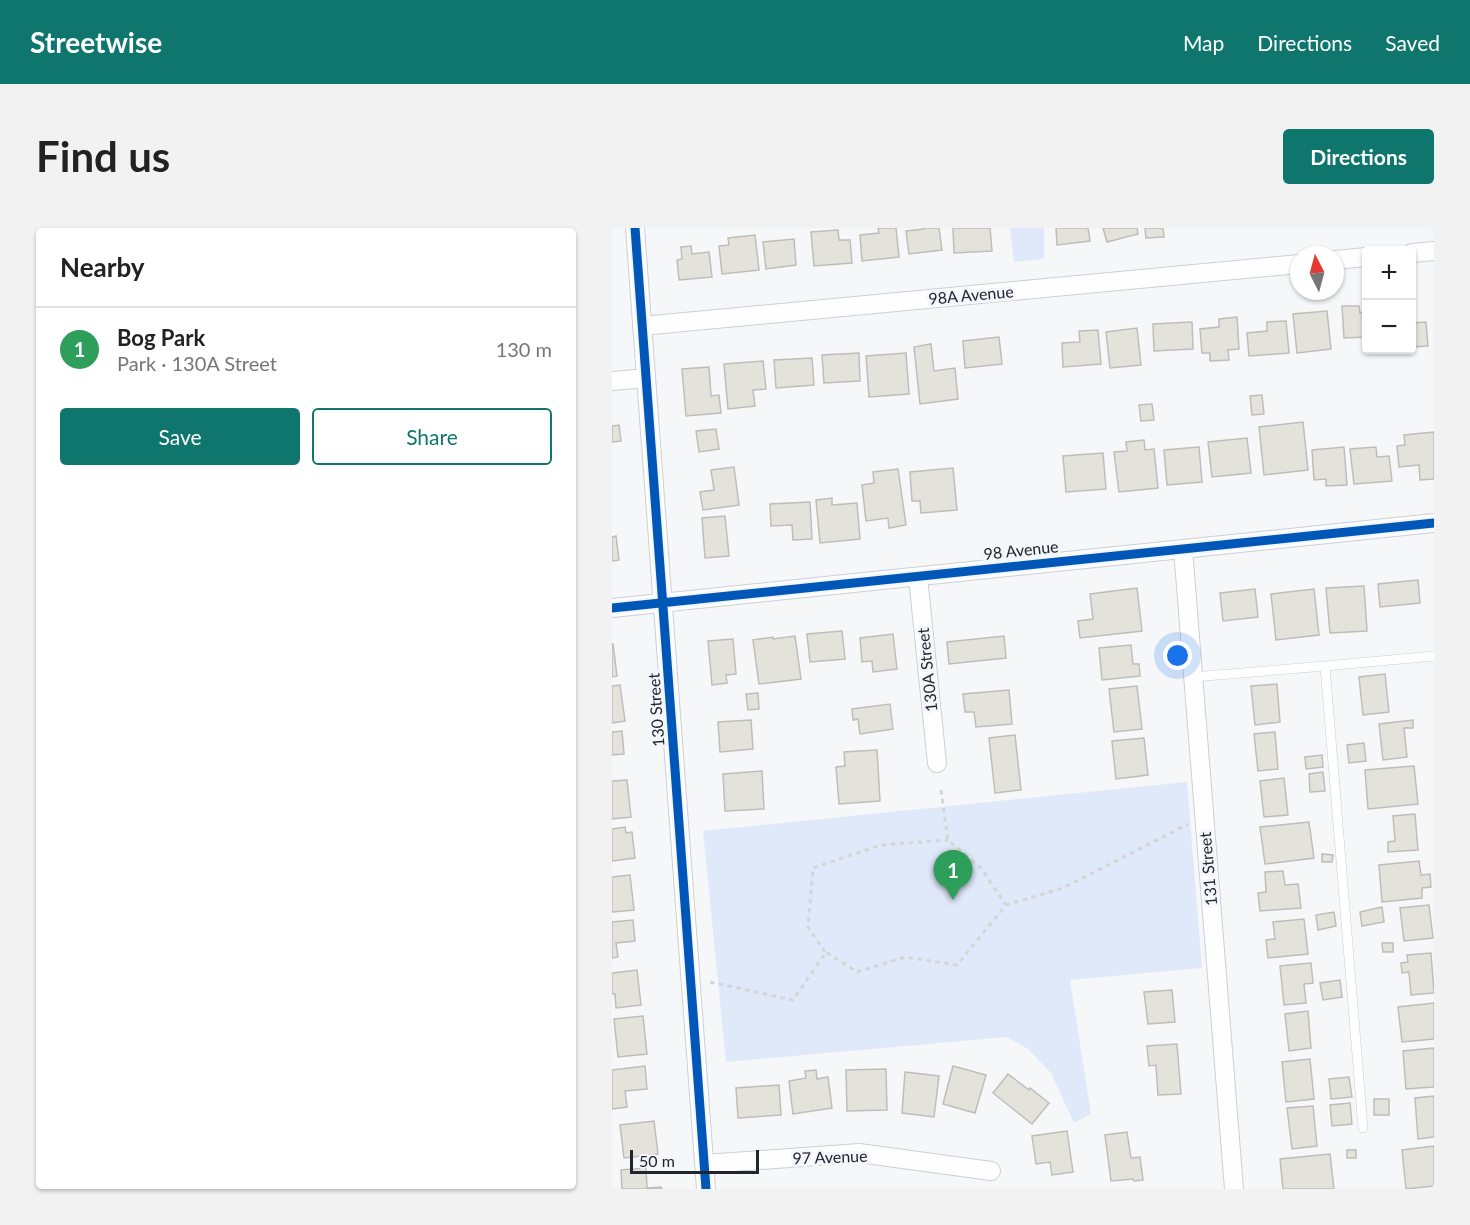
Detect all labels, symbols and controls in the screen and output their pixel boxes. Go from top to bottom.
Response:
text: Streetwise [30,25,162,59]
text: Map [1183,30,1224,55]
text: Directions [1257,30,1352,55]
text: Saved [1385,30,1440,55]
button: Directions [1283,129,1434,184]
text: Find us [36,131,170,181]
north arrow [1290,246,1344,300]
map controls [1362,246,1416,354]
button: + [1362,246,1416,300]
text: Nearby [60,251,145,283]
street label: 98A Avenue [928,281,1014,308]
button: − [1362,300,1416,354]
text: Bog Park [117,324,205,351]
text: 1 [74,337,85,361]
text: 130 m [496,337,552,361]
text: Park · 130A Street [117,351,277,375]
button: Save [60,408,300,465]
button: Share [312,408,552,465]
street label: 98 Avenue [983,536,1059,563]
street label: 130A Street [913,627,940,713]
your location [1163,641,1192,670]
street label: 130 Street [643,672,668,748]
street label: 131 Street [1195,831,1220,907]
pin: 1 [934,850,972,900]
street label: 97 Avenue [792,1146,868,1167]
scale bar [630,1147,759,1174]
text: 50 m [639,1151,675,1170]

